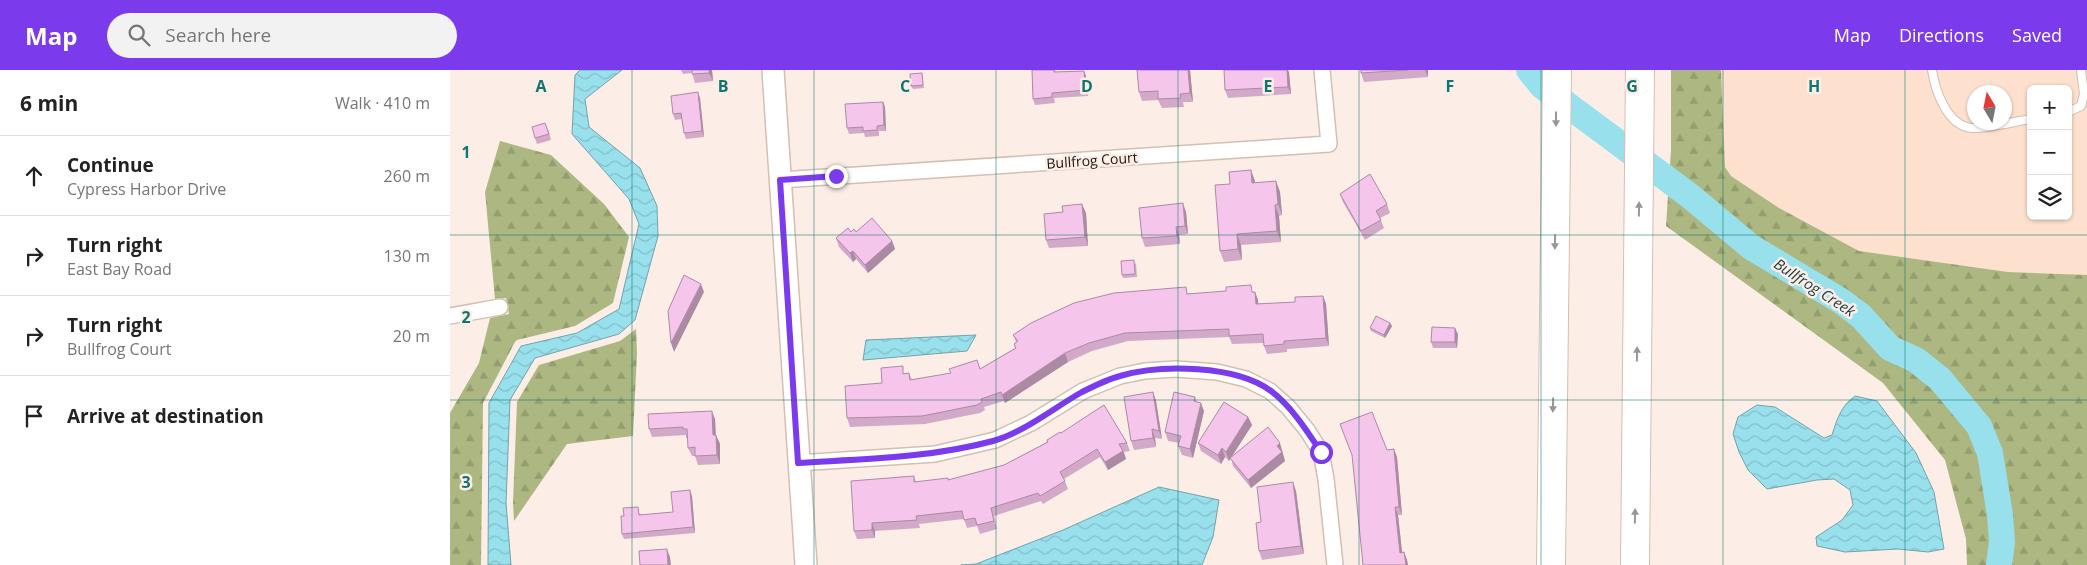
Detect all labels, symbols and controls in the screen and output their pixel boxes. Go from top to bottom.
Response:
search box [107,13,457,58]
text: Map [25,19,77,52]
icon: search [125,21,153,49]
text: Search here [165,22,271,48]
text: Map [1834,23,1871,47]
text: Directions [1899,23,1984,47]
text: Saved [2012,23,2062,47]
text: A [535,75,547,97]
text: B [718,75,728,97]
text: C [900,75,910,97]
text: D [1081,75,1093,97]
text: E [1264,75,1273,97]
text: F [1446,75,1454,97]
text: G [1626,75,1638,97]
text: H [1808,75,1820,97]
north arrow [1967,85,2012,130]
map controls [2027,85,2072,220]
button: + [2027,85,2072,130]
text: 6 min [20,89,78,117]
text: Walk · 410 m [335,92,430,114]
one-way arrow [1552,111,1560,127]
button: − [2027,130,2072,175]
text: 1 [461,141,471,163]
street label: Bullfrog Court [1046,147,1138,173]
text: Continue [67,152,154,178]
icon: ahead [20,162,48,190]
text: 260 m [384,165,430,187]
route end [825,165,848,188]
button: layers [2027,175,2072,220]
text: Cypress Harbor Drive [67,178,226,200]
one-way arrow [1635,201,1643,217]
text: Turn right [67,232,162,258]
one-way arrow [1551,234,1559,250]
icon: right [20,242,48,270]
text: 130 m [384,245,430,267]
water label: Bullfrog Creek [1771,253,1860,321]
text: East Bay Road [67,258,172,280]
text: 2 [461,306,471,328]
text: Turn right [67,312,162,338]
icon: right [20,322,48,350]
text: 20 m [393,325,430,347]
text: Bullfrog Court [67,338,171,360]
one-way arrow [1633,346,1641,362]
one-way arrow [1549,397,1557,413]
icon: arrive [20,402,48,430]
text: Arrive at destination [67,403,264,429]
route start [1310,441,1333,464]
text: 3 [461,471,471,493]
one-way arrow [1631,508,1639,524]

